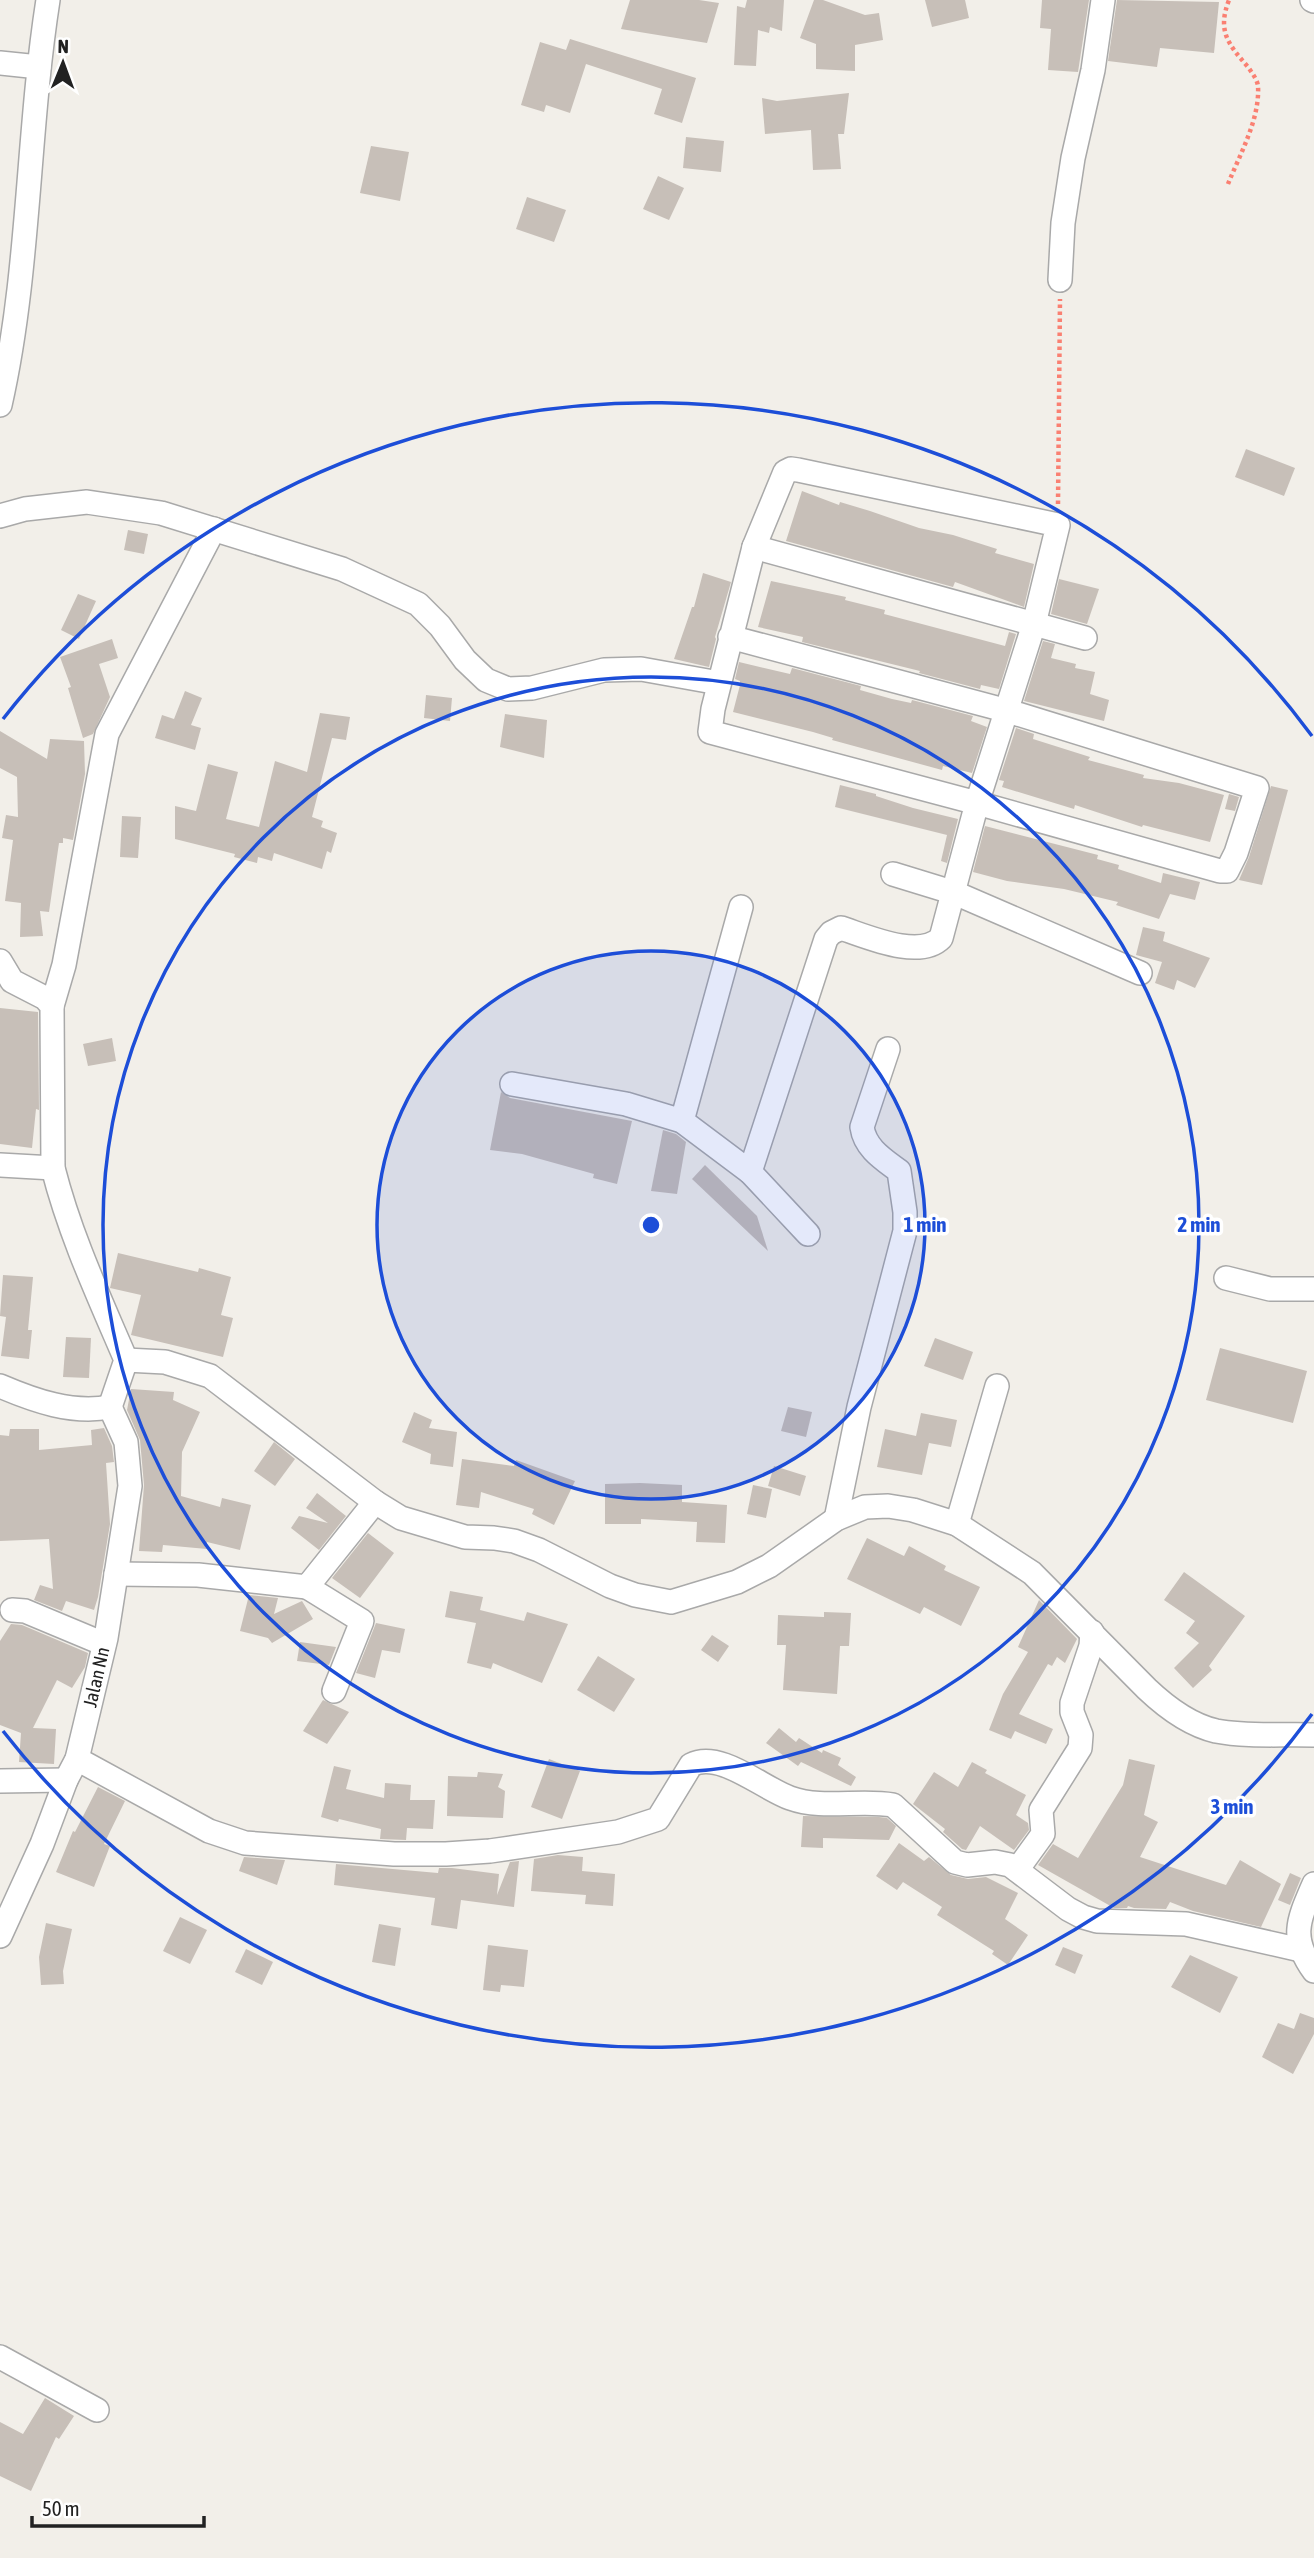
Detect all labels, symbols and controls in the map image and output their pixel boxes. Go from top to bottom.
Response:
north arrow [28,28,98,98]
text: N [57,35,69,57]
text: 1 min [904,1212,946,1236]
text: 2 min [1178,1212,1220,1236]
centre of rings [639,1213,663,1237]
street label: Jalan Nn [78,1645,114,1709]
text: 3 min [1211,1794,1253,1818]
scale bar [32,2484,203,2528]
text: 50 m [42,2496,80,2520]

